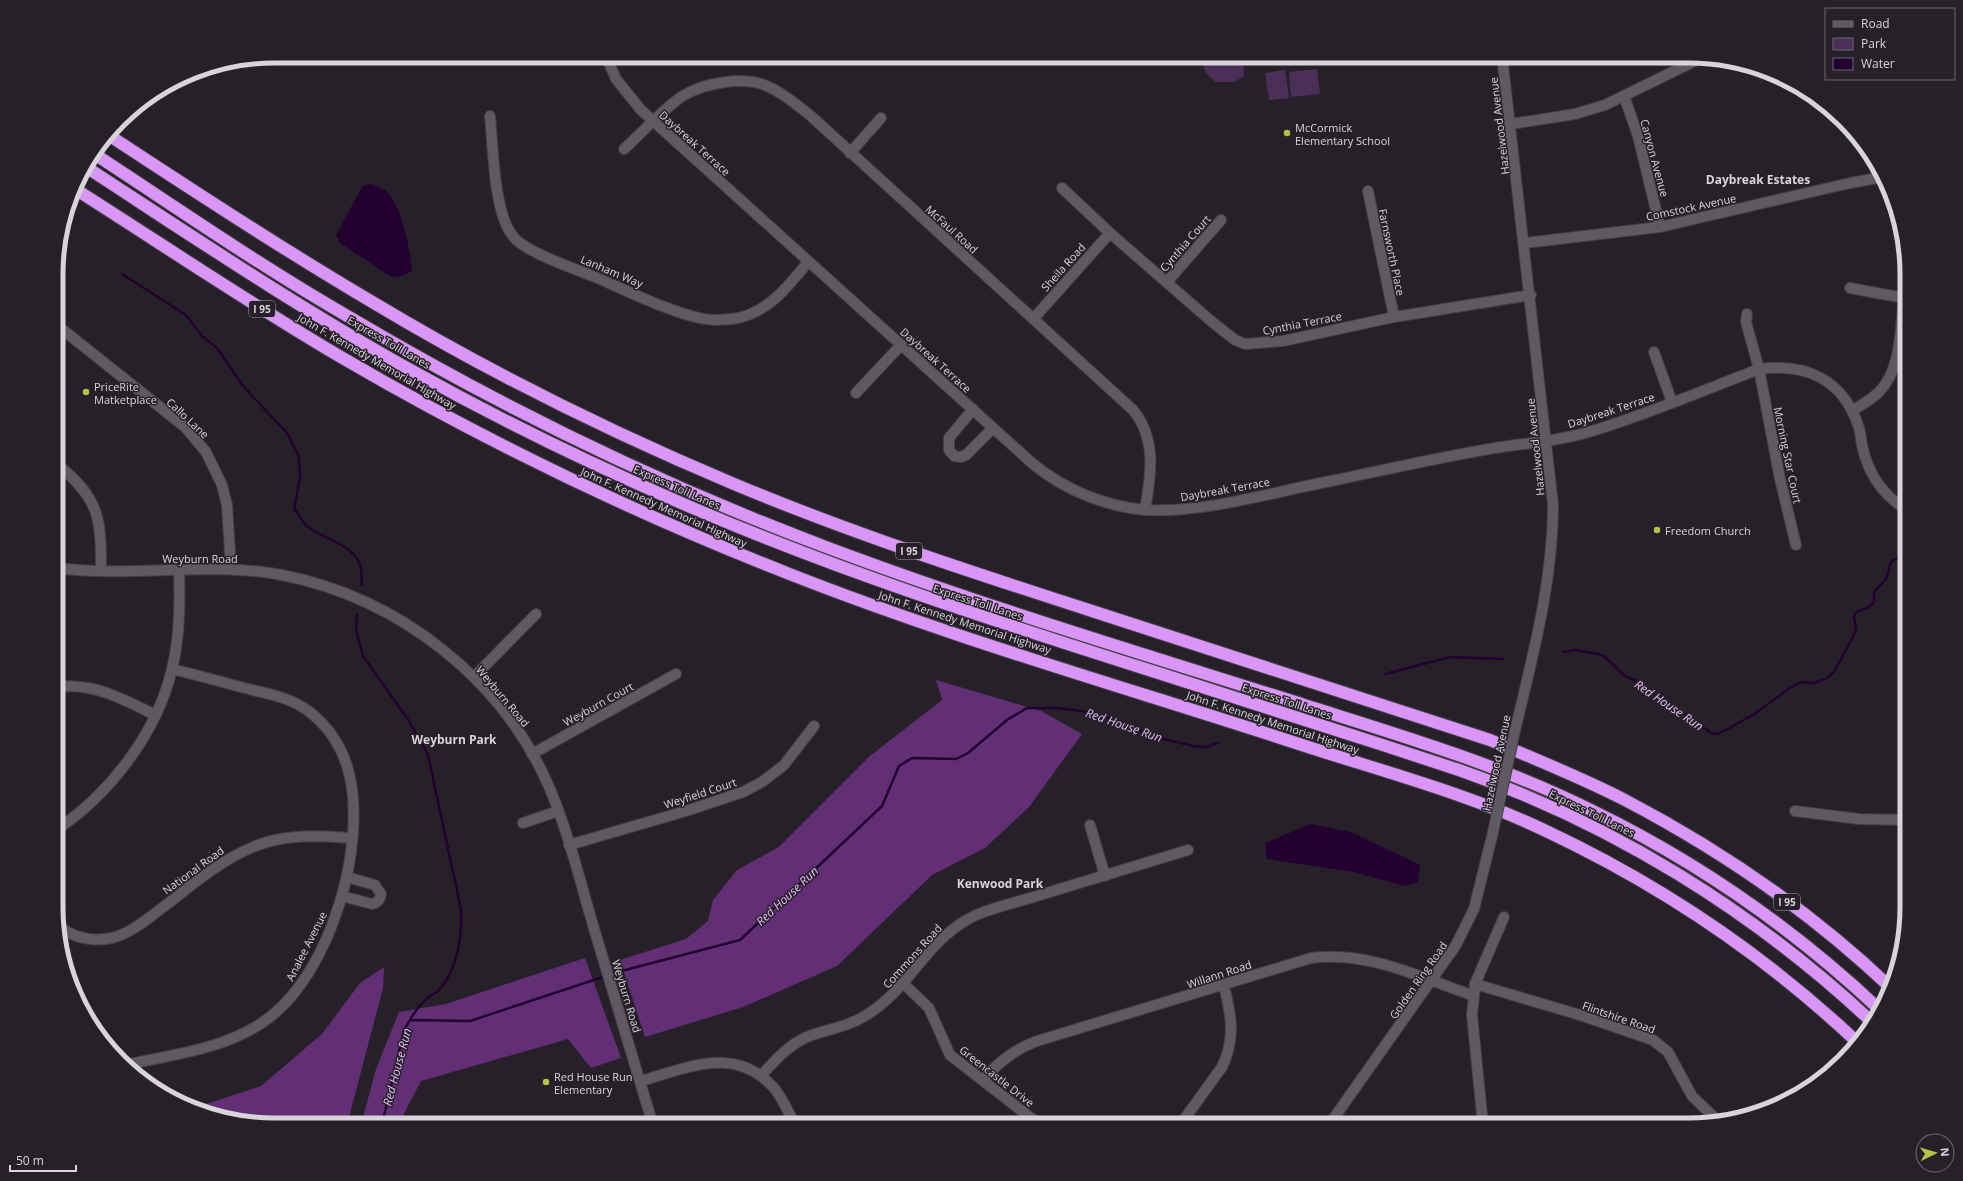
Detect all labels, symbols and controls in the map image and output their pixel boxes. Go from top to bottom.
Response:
legend [1825,8,1955,80]
text: Road [1861,15,1890,32]
text: Park [1861,35,1887,52]
text: Water [1861,55,1895,72]
street label: Hazelwood Avenue [1486,76,1512,176]
street label: Daybreak Terrace [656,107,734,179]
street label: Canyon Avenue [1637,118,1673,198]
place label: McCormick Elementary School [1295,120,1390,148]
marker: McCormick Elementary School [1282,128,1292,138]
district label: Daybreak Estates [1706,171,1810,188]
street label: Comstock Avenue [1645,190,1737,224]
street label: McFaul Road [923,201,981,257]
street label: Farnsworth Place [1375,207,1409,297]
street label: Cynthia Court [1156,211,1214,274]
street label: Sheila Road [1037,240,1089,294]
street label: Lanham Way [579,251,646,291]
road number: I 95 [249,301,275,317]
street label: Cynthia Terrace [1261,308,1343,338]
street label: John F. Kennedy Memorial Highway [294,309,459,413]
street label: Express Toll Lanes [345,312,433,372]
street label: Daybreak Terrace [897,324,975,396]
place label: PriceRite Matketplace [94,379,157,407]
marker: PriceRite Matketplace [81,387,91,397]
street label: Daybreak Terrace [1566,389,1656,431]
street label: Callo Lane [164,394,212,442]
street label: Hazelwood Avenue [1522,397,1548,497]
street label: Morning Star Court [1770,405,1806,505]
street label: Express Toll Lanes [631,461,723,513]
street label: John F. Kennedy Memorial Highway [578,463,750,551]
street label: Daybreak Terrace [1179,474,1271,504]
place label: Freedom Church [1665,523,1751,538]
marker: Freedom Church [1652,525,1662,535]
road number: I 95 [896,543,922,559]
street label: Weyburn Road [162,551,238,566]
street label: Express Toll Lanes [931,580,1025,624]
street label: John F. Kennedy Memorial Highway [876,587,1054,657]
street label: Weyburn Road [473,662,533,730]
water label: Red House Run [1631,676,1707,734]
street label: Weyburn Court [560,678,636,730]
street label: Express Toll Lanes [1240,679,1334,723]
street label: John F. Kennedy Memorial Highway [1184,687,1362,757]
water label: Red House Run [1084,704,1165,746]
street label: Hazelwood Avenue [1478,714,1514,812]
district label: Weyburn Park [411,731,497,748]
street label: Weyfield Court [662,774,738,812]
street label: Express Toll Lanes [1547,786,1637,840]
street label: National Road [159,843,227,897]
water label: Red House Run [752,863,822,929]
district label: Kenwood Park [957,875,1044,892]
road number: I 95 [1774,894,1800,910]
street label: Analee Avenue [282,909,330,983]
street label: Commons Road [879,921,945,991]
street label: Golden Ring Road [1386,938,1450,1022]
street label: Willann Road [1185,956,1253,992]
street label: Weyburn Road [609,958,645,1034]
street label: Flintshire Road [1580,997,1658,1037]
water label: Red House Run [378,1026,416,1108]
street label: Greencastle Drive [957,1042,1037,1110]
place label: Red House Run Elementary [554,1069,633,1097]
marker: Red House Run Elementary [541,1077,551,1087]
north arrow [1915,1133,1955,1173]
scale bar [10,1147,76,1173]
text: N [1938,1147,1953,1157]
text: 50 m [16,1152,44,1169]

